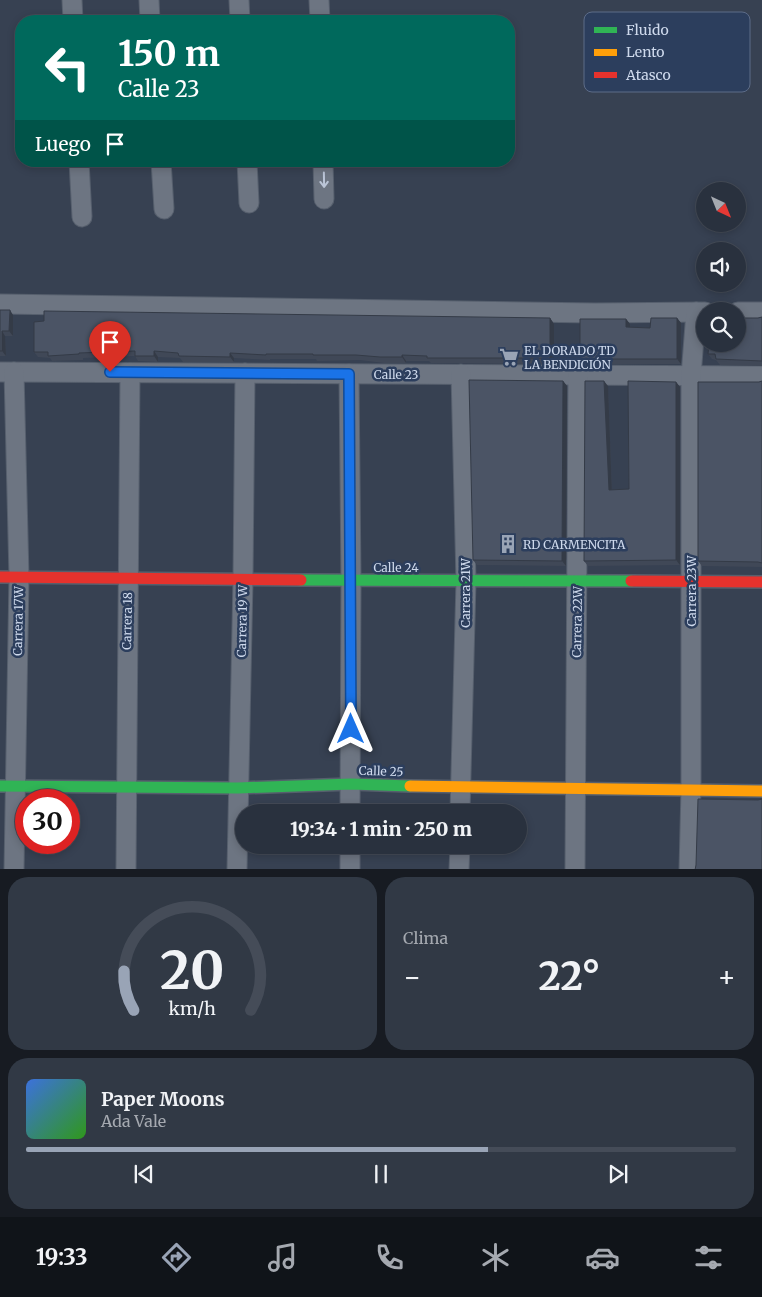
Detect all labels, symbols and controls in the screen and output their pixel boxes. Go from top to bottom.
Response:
legend [584,12,750,92]
text: Fluido [626,21,669,39]
text: 150 m [118,32,220,76]
icon: left [35,35,100,100]
text: Lento [626,43,665,61]
text: Atasco [625,66,671,84]
text: Calle 23 [118,75,200,103]
icon: arrive [101,130,129,158]
text: Luego [35,132,91,156]
one-way arrow [319,172,328,188]
north arrow [696,182,746,232]
map controls [696,182,746,352]
button: sound [696,242,746,292]
button: search [696,302,746,352]
pin [89,321,131,372]
icon: arrive [96,328,124,356]
place label: EL DORADO TD LA BENDICIÓN [524,343,615,372]
supermarket icon: EL DORADO TD LA BENDICIÓN [498,346,520,368]
street label: Calle 23 [374,367,418,382]
building icon: RD CARMENCITA [497,533,519,555]
place label: RD CARMENCITA [523,537,626,552]
street label: Carrera 23W [684,554,699,627]
street label: Carrera 21W [458,557,473,628]
street label: Calle 24 [373,560,419,575]
street label: Carrera 19 W [234,584,250,657]
street label: Carrera 17W [10,585,26,656]
street label: Carrera 22W [569,585,585,658]
street label: Carrera 18 [119,592,135,650]
position arrow [324,702,376,754]
street label: Calle 25 [358,763,404,779]
speed limit sign: 30 [15,789,80,854]
text: 19:34 · 1 min · 250 m [290,817,472,841]
text: Clima [403,928,448,948]
text: 20 [160,938,225,1003]
text: 22° [539,953,600,1000]
text: − [403,959,422,995]
text: + [717,959,736,995]
text: km/h [169,997,216,1020]
text: Paper Moons [101,1087,225,1111]
text: Ada Vale [101,1111,166,1131]
icon: previous [130,1160,158,1188]
icon: pause [367,1160,395,1188]
icon: next [604,1160,632,1188]
icon: directions [159,1240,194,1275]
icon: music [265,1240,300,1275]
icon: phone [372,1240,407,1275]
icon: climate [478,1240,513,1275]
icon: car [585,1240,620,1275]
icon: filters [691,1240,726,1275]
text: 19:33 [36,1243,88,1271]

